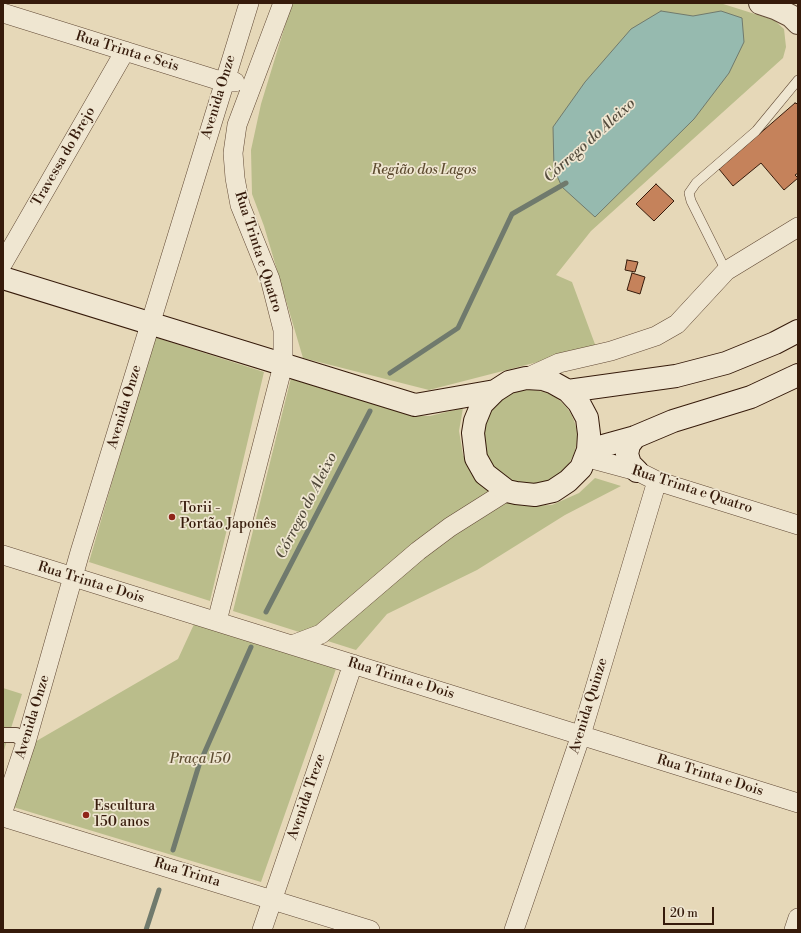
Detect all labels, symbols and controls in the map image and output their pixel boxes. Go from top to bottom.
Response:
street label: Rua Trinta e Seis [73,28,181,76]
street label: Avenida Onze [198,53,240,141]
water label: Córrego do Aleixo [540,95,640,187]
street label: Travessa do Brejo [29,104,99,210]
park label: Região dos Lagos [371,163,477,179]
street label: Rua Trinta e Quatro [231,189,285,315]
street label: Avenida Onze [104,363,146,451]
water label: Córrego do Aleixo [272,450,342,562]
street label: Rua Trinta e Quatro [629,463,755,517]
place label: Torii - Portão Japonês [180,501,276,534]
marker: Torii - Portão Japonês [167,512,177,522]
street label: Rua Trinta e Dois [36,559,146,607]
street label: Rua Trinta e Dois [346,655,456,703]
street label: Avenida Quinze [566,656,612,756]
street label: Avenida Onze [12,673,54,761]
park label: Praça 150 [170,752,230,768]
street label: Avenida Treze [284,752,330,842]
street label: Rua Trinta e Dois [655,752,765,800]
place label: Escultura 150 anos [94,799,155,832]
marker: Escultura 150 anos [81,810,91,820]
street label: Rua Trinta [152,855,222,891]
scale bar [665,899,716,925]
text: 20 m [670,906,698,921]

